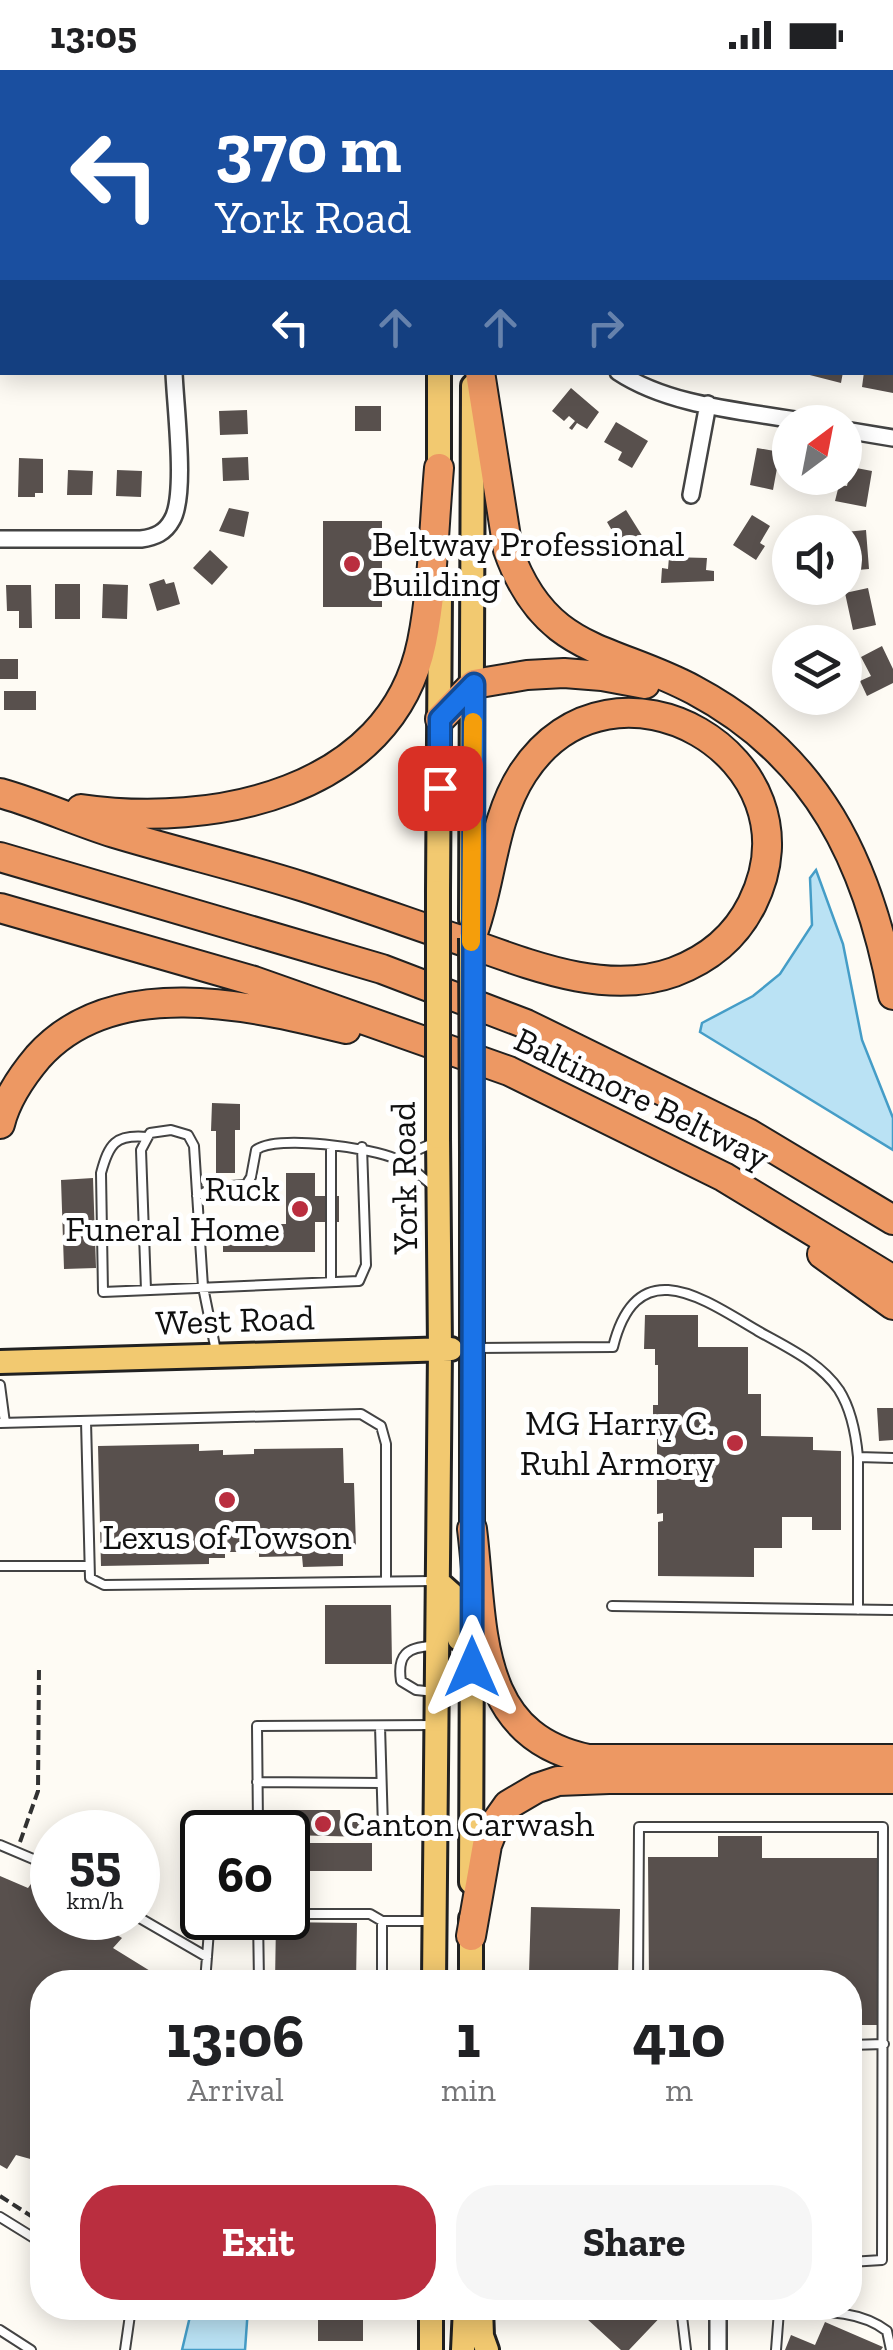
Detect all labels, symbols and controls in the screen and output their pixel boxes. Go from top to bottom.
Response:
text: 13:05 [50,12,137,58]
text: 370 m [215,106,402,190]
icon: left [50,110,180,240]
text: York Road [215,191,411,245]
icon: left [263,300,318,355]
icon: ahead [368,300,423,355]
icon: ahead [473,300,528,355]
icon: right [578,300,633,355]
north arrow [772,405,862,495]
map controls [772,405,862,715]
button: sound [772,515,862,605]
place label: Beltway Professional Building [372,523,685,605]
marker: Beltway Professional Building [341,553,363,575]
button: layers [772,625,862,715]
pin [398,746,483,831]
icon: arrive [413,761,468,816]
street label: Baltimore Beltway [508,1018,776,1178]
street label: York Road [382,1101,426,1256]
place label: Ruck Funeral Home [65,1168,280,1250]
marker: Ruck Funeral Home [289,1198,311,1220]
street label: West Road [155,1296,315,1344]
place label: MG Harry C. Ruhl Armory [520,1402,715,1484]
marker: MG Harry C. Ruhl Armory [724,1432,746,1454]
marker: Lexus of Towson [216,1489,238,1511]
place label: Lexus of Towson [102,1516,352,1558]
position arrow [420,1615,524,1719]
place label: Canton Carwash [343,1803,595,1845]
speed limit sign: 60 [180,1810,310,1940]
marker: Canton Carwash [312,1813,334,1835]
text: 55 [69,1833,121,1893]
text: km/h [66,1885,124,1915]
text: 13:06 [167,2000,304,2072]
text: 1 [456,2000,481,2072]
text: 410 [632,2000,725,2072]
text: Arrival [187,2071,284,2109]
text: min [441,2071,496,2109]
text: m [665,2071,693,2109]
button: Exit [80,2185,436,2300]
button: Share [456,2185,812,2300]

